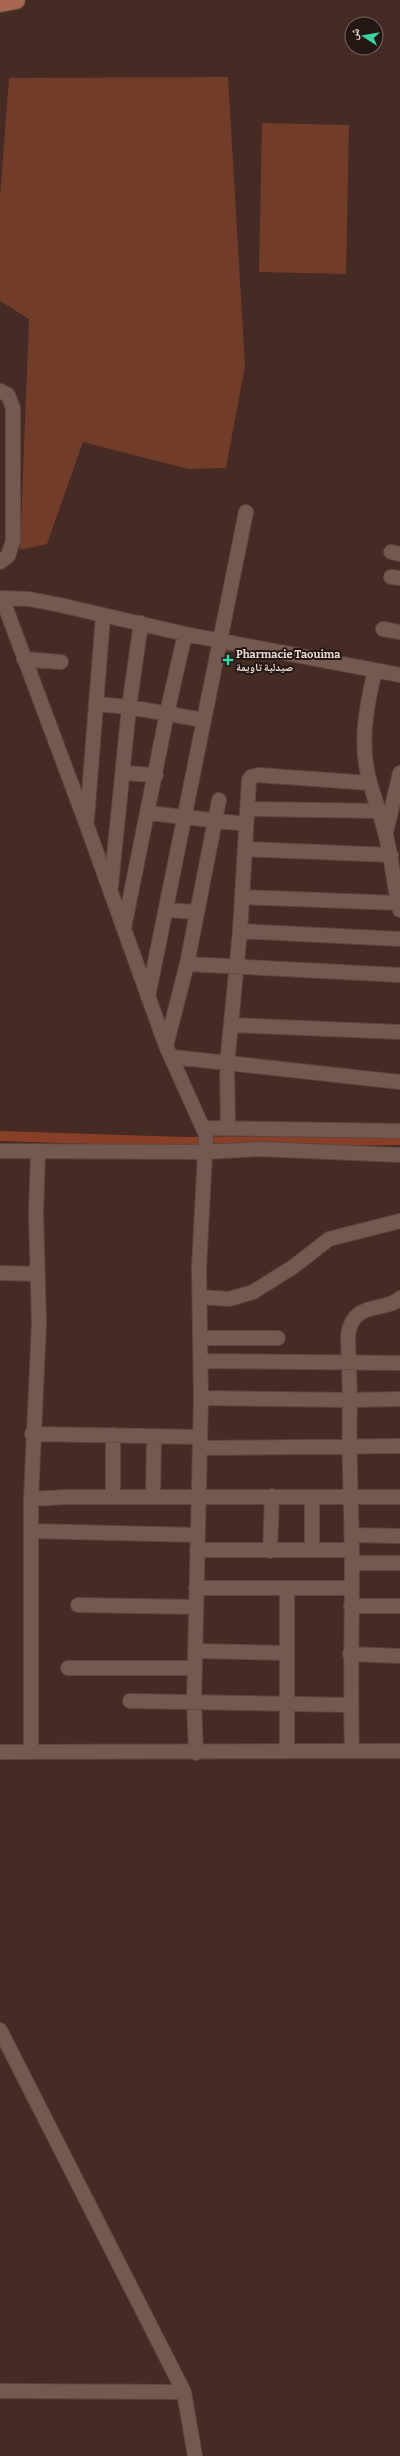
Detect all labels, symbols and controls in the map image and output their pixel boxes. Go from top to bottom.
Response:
north arrow [344,16,384,56]
text: ش [347,27,363,41]
place label: Pharmacie Taouima صيدلية تاويمة [236,648,341,674]
marker: Pharmacie Taouima صيدلية تاويمة [223,655,233,665]

